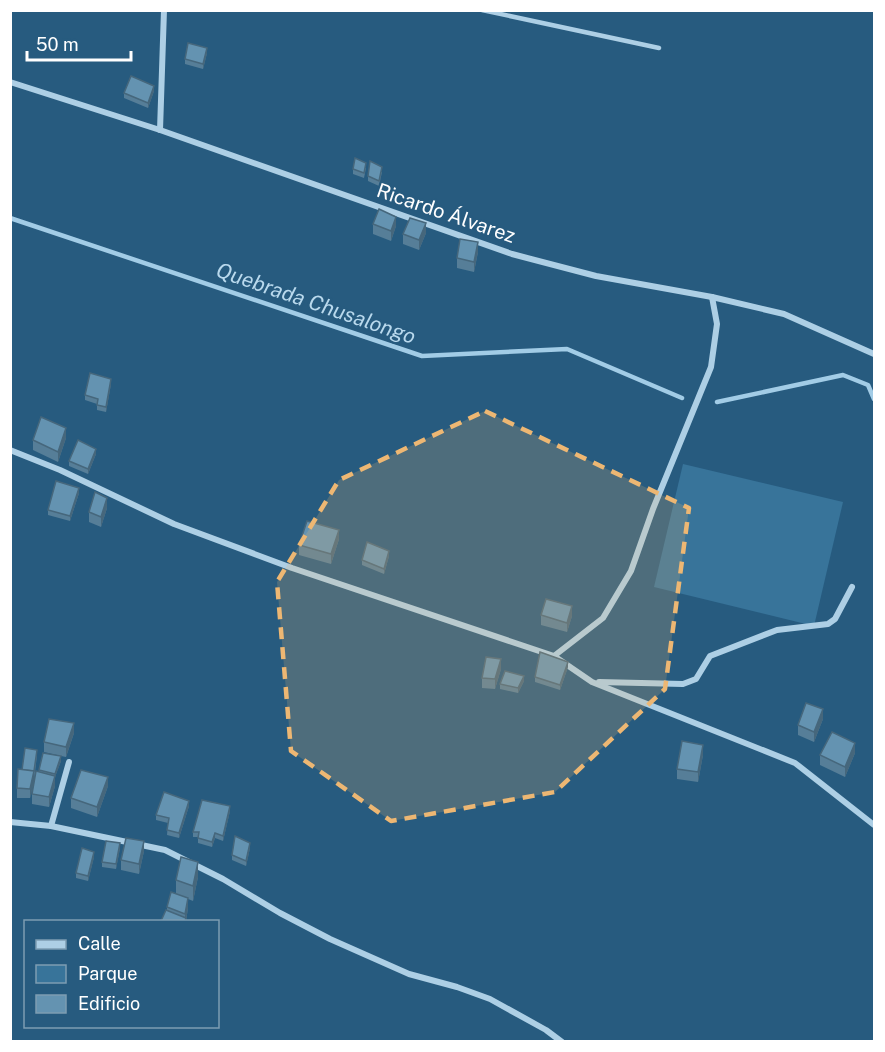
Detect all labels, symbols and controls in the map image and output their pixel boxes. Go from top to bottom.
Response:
scale bar [27,24,130,62]
text: 50 m [36,34,79,55]
street label: Ricardo Álvarez [374,177,519,248]
water label: Quebrada Chusalongo [213,257,419,349]
legend [24,920,219,1028]
text: Calle [78,933,121,954]
text: Parque [78,963,138,984]
text: Edificio [78,993,140,1014]

